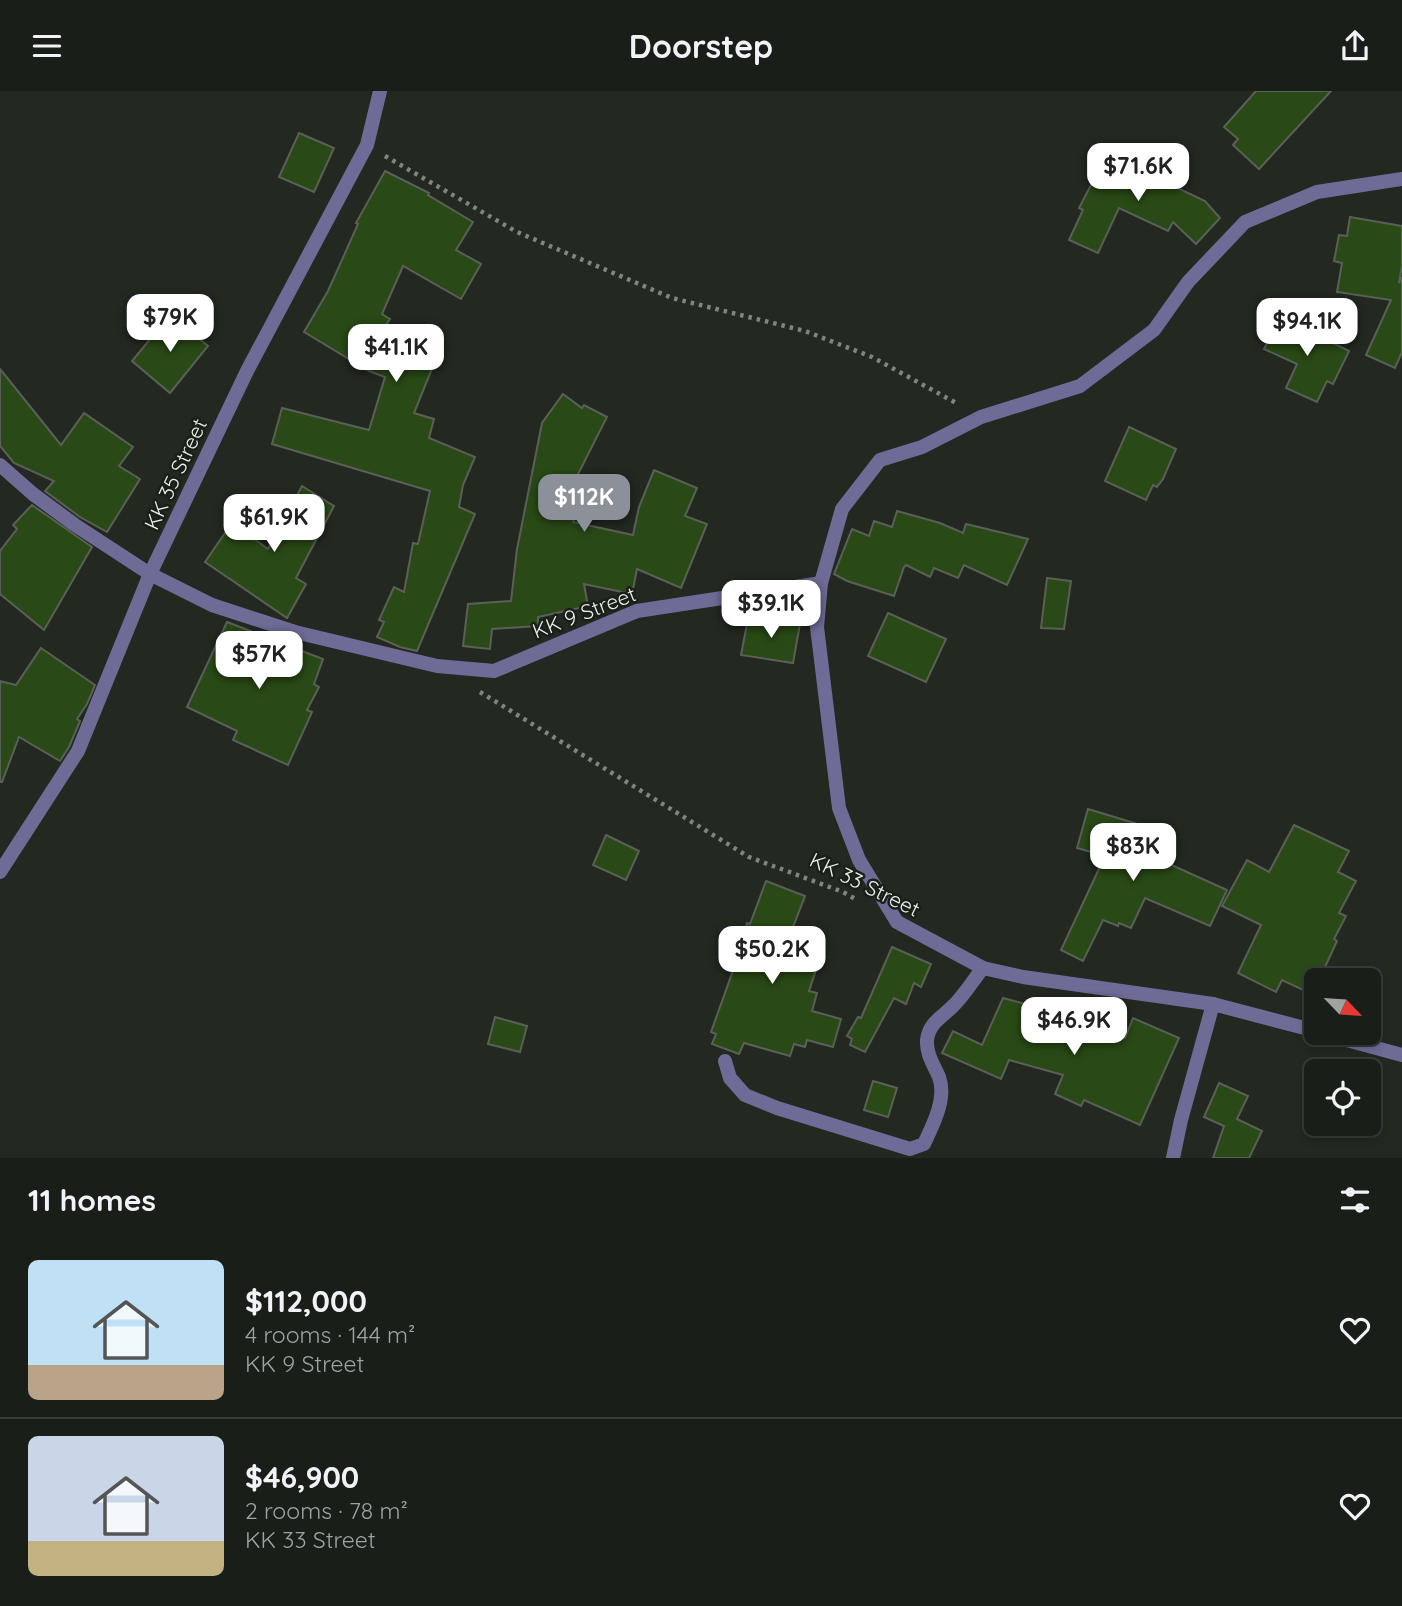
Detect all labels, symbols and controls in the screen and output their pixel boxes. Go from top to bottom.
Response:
text: Doorstep [629,26,773,66]
icon: menu [28,27,66,65]
icon: share [1336,27,1374,65]
pin: $71.6K [1081,143,1195,203]
text: $71.6K [1103,151,1173,180]
pin: $79K [129,295,211,354]
pin: $94.1K [1250,299,1364,358]
text: $79K [143,302,197,331]
text: $94.1K [1273,306,1341,335]
pin: $41.1K [339,324,453,384]
text: $41.1K [364,332,428,361]
street label: KK 35 Street [138,414,212,534]
pin: $112K [535,475,633,534]
text: $112K [554,482,614,511]
pin: $61.9K [217,495,331,554]
text: $61.9K [240,502,308,531]
street label: KK 9 Street [528,580,640,644]
pin: $39.1K [714,581,828,640]
text: $39.1K [738,588,804,617]
pin: $57K [218,631,300,691]
text: $57K [232,639,286,668]
pin: $83K [1092,823,1174,883]
text: $83K [1106,831,1160,860]
street label: KK 33 Street [806,846,924,922]
pin: $50.2K [715,927,829,986]
text: $50.2K [735,934,809,963]
north arrow [1304,968,1381,1045]
map controls [1304,968,1381,1136]
pin: $46.9K [1017,997,1131,1057]
text: $46.9K [1037,1005,1111,1034]
button: locate [1304,1059,1381,1136]
text: 11 homes [28,1181,156,1219]
icon: filters [1336,1181,1374,1219]
text: $112,000 [245,1282,367,1320]
icon: home [84,1288,168,1372]
icon: heart [1336,1311,1374,1349]
text: 4 rooms · 144 m² [245,1320,415,1349]
text: KK 9 Street [245,1349,364,1378]
text: $46,900 [245,1458,359,1496]
icon: home [84,1464,168,1548]
icon: heart [1336,1487,1374,1525]
text: 2 rooms · 78 m² [245,1496,408,1525]
text: KK 33 Street [245,1525,376,1554]

